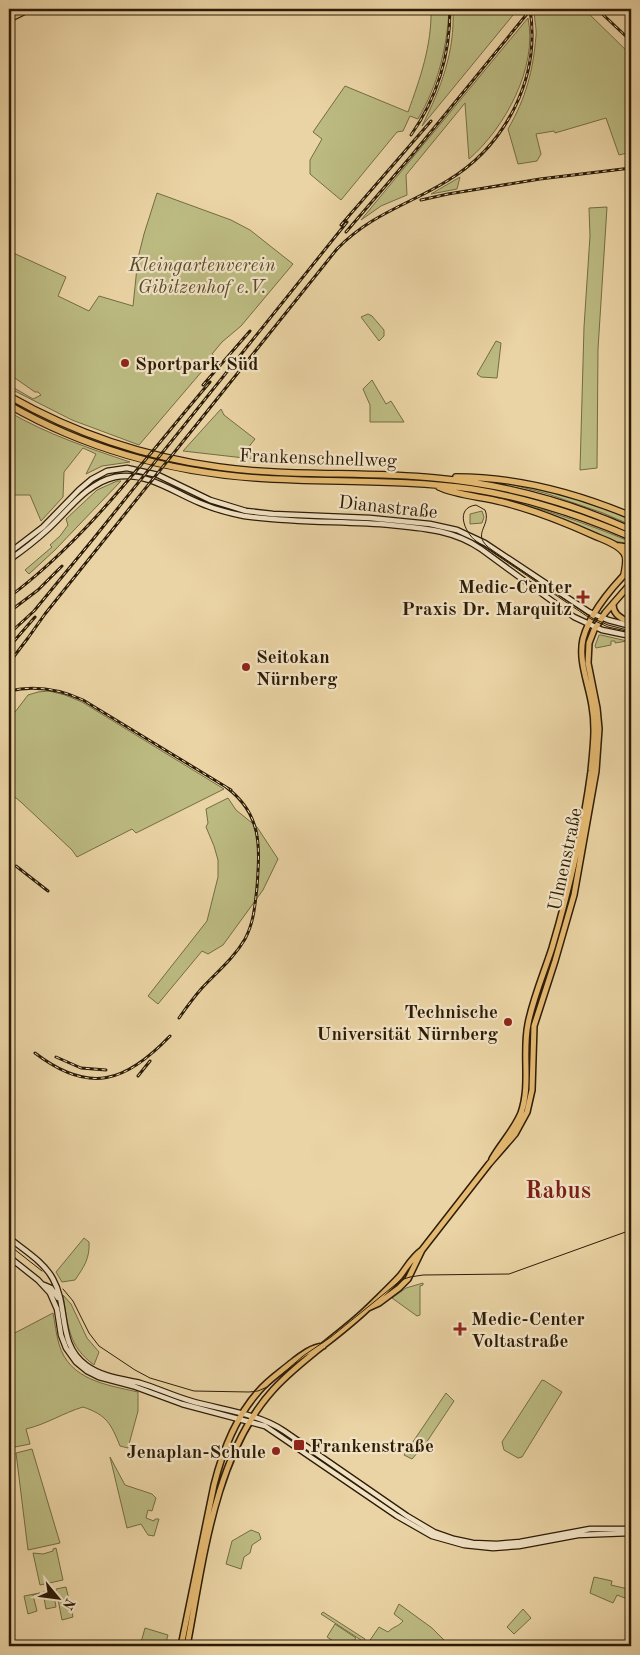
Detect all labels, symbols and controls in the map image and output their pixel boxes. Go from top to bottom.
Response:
park label: Kleingartenverein Gibitzenhof e.V. [127,257,276,298]
place label: Sportpark Süd [135,356,259,375]
marker: Sportpark Süd [119,357,131,369]
street label: Frankenschnellweg [239,447,398,472]
street label: Dianastraße [337,494,438,523]
place label: Medic-Center Praxis Dr. Marquitz [401,579,572,620]
marker: Medic-Center Praxis Dr. Marquitz [576,590,590,604]
place label: Seitokan Nürnberg [256,649,338,690]
marker: Seitokan Nürnberg [240,661,252,673]
street label: Ulmenstraße [546,806,587,913]
place label: Technische Universität Nürnberg [316,1004,498,1045]
marker: Technische Universität Nürnberg [502,1016,514,1028]
district label: Rabus [525,1180,591,1204]
place label: Medic-Center Voltastraße [471,1311,585,1352]
marker: Medic-Center Voltastraße [453,1322,467,1336]
marker: Frankenstraße [292,1438,306,1452]
place label: Frankenstraße [310,1438,434,1457]
place label: Jenaplan-Schule [127,1444,266,1463]
marker: Jenaplan-Schule [270,1445,282,1457]
north arrow [32,1572,82,1622]
text: N [60,1596,77,1612]

